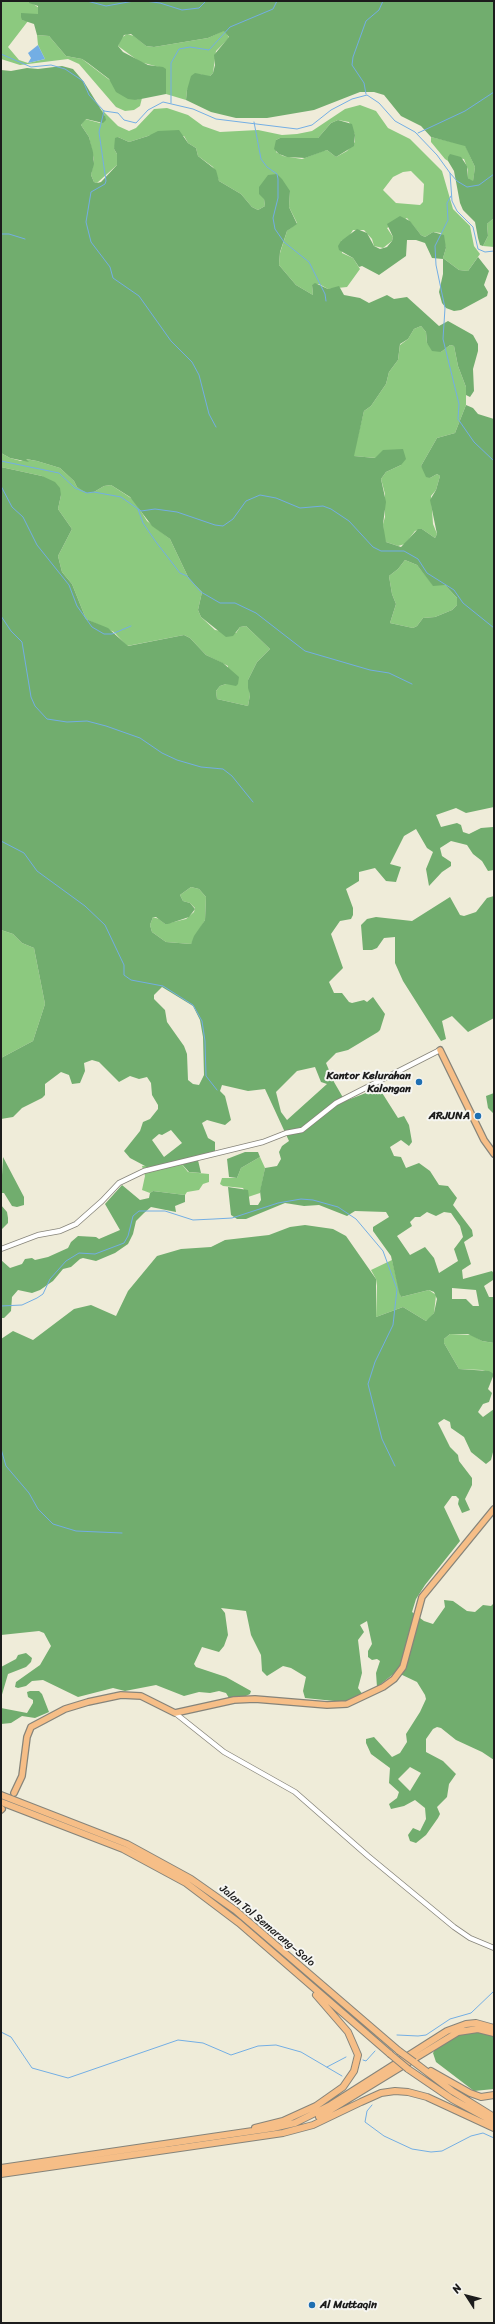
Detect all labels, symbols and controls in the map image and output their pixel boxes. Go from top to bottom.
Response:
place label: Kantor Kelurahan Kalongan [326,1069,411,1095]
marker: Kantor Kelurahan Kalongan [414,1077,424,1087]
place label: ARJUNA [429,1109,470,1123]
marker: ARJUNA [473,1111,483,1121]
street label: Jalan Tol Semarang–Solo [217,1882,317,1970]
north arrow [447,2276,487,2316]
text: N [447,2280,467,2297]
place label: Al Muttaqin [320,2298,377,2312]
marker: Al Muttaqin [307,2300,317,2310]

